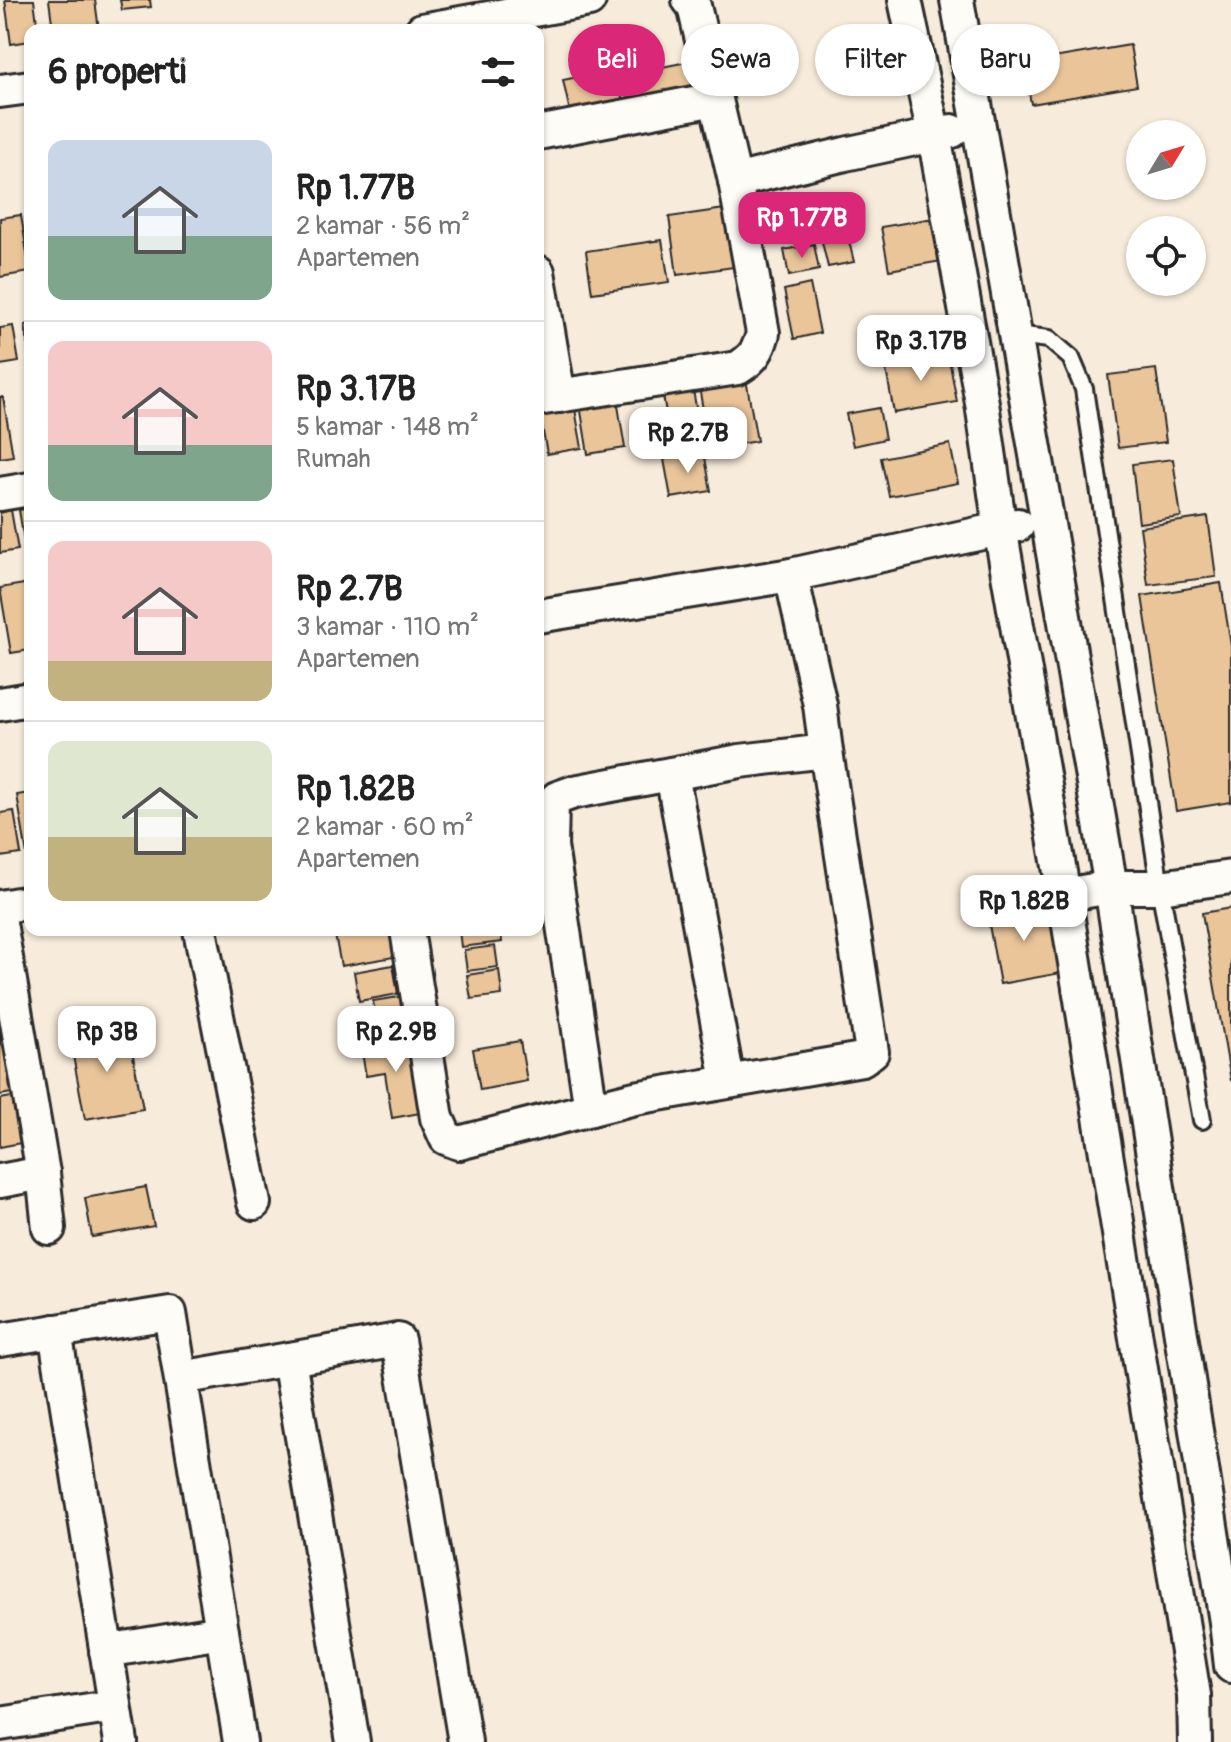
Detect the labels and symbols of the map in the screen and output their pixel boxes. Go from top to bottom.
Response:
north arrow [1126,120,1206,200]
pin: Rp 1.77B [719,192,885,260]
pin: Rp 3.17B [838,315,1004,383]
pin: Rp 2.7B [614,407,762,475]
pin: Rp 1.82B [941,875,1107,943]
pin: Rp 3B [51,1006,163,1074]
pin: Rp 2.9B [322,1006,470,1074]

